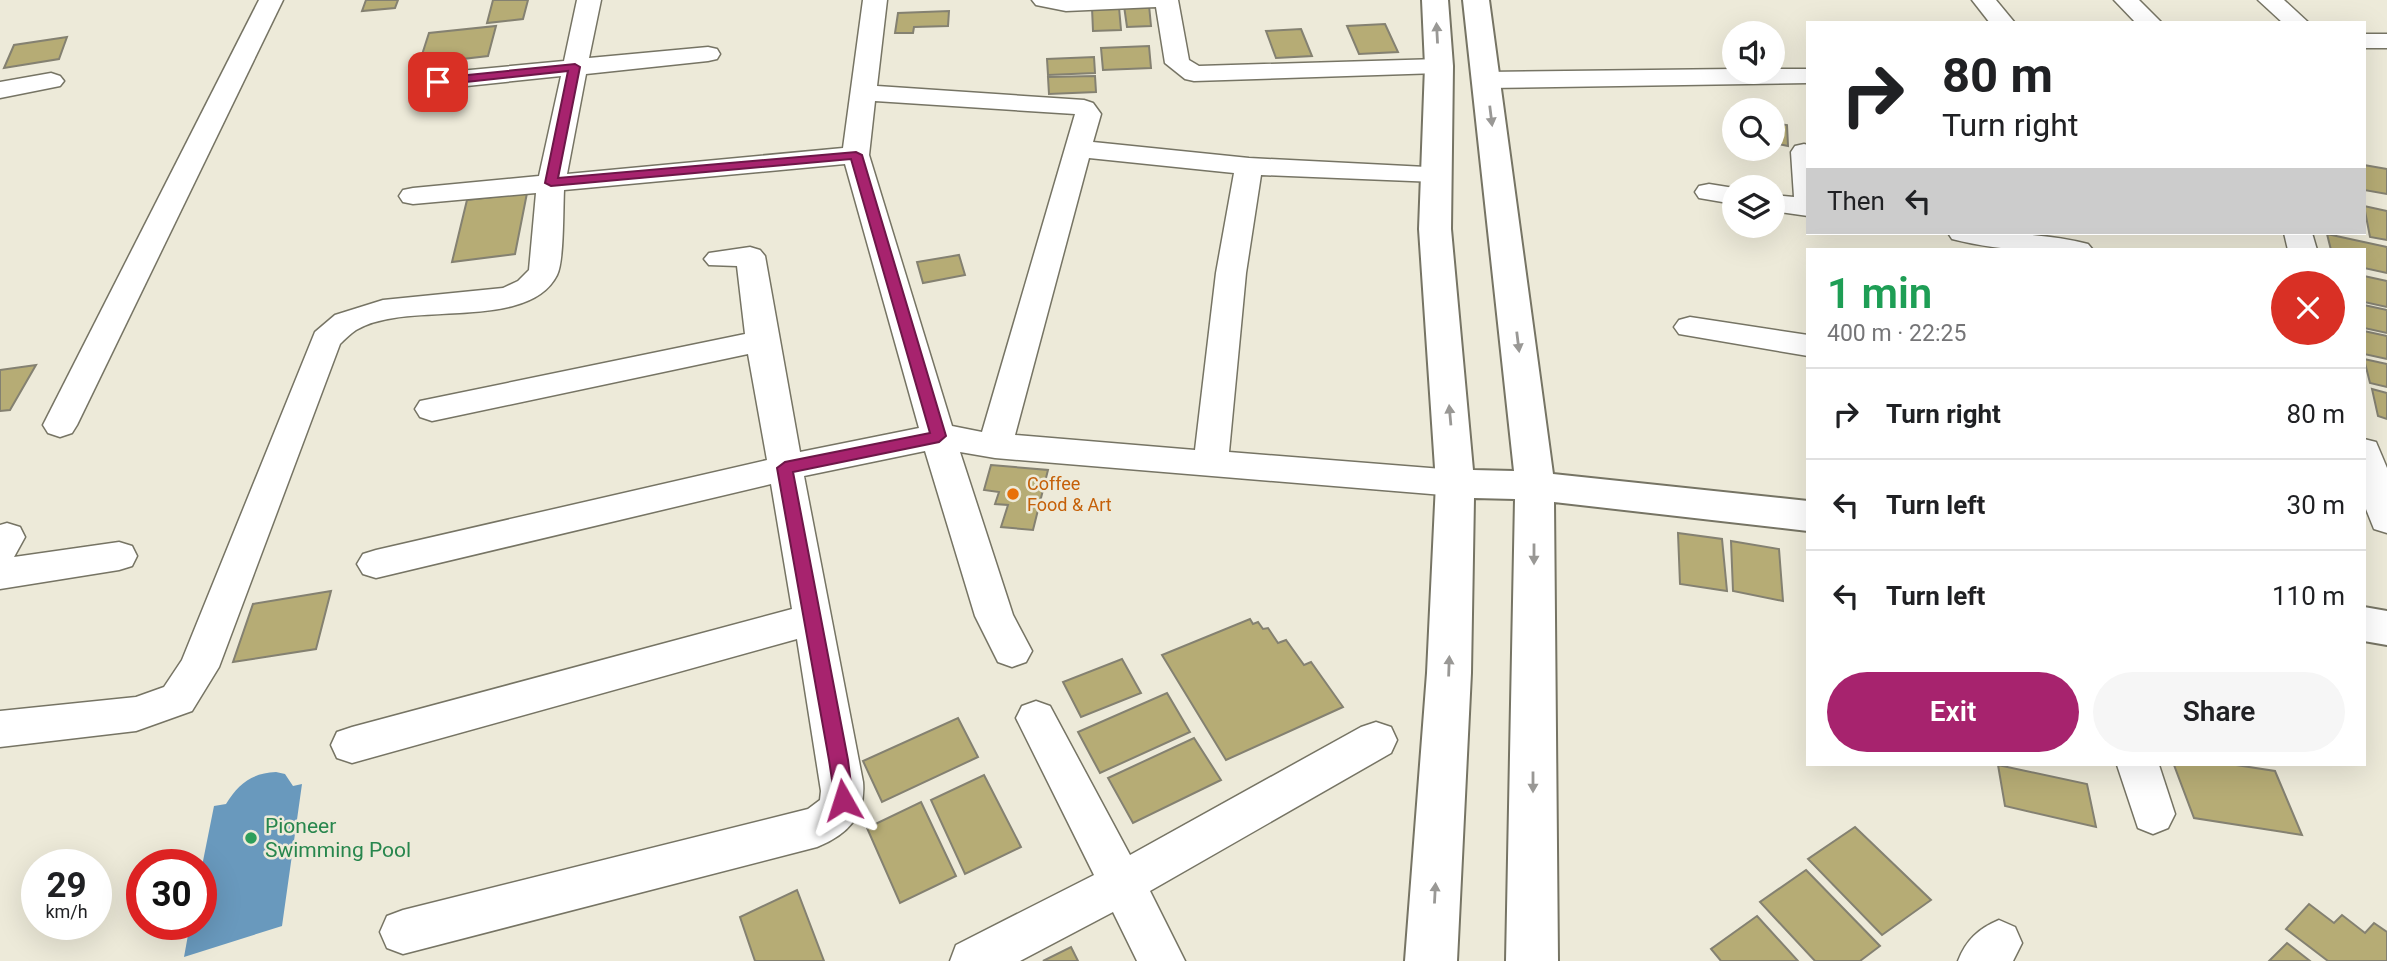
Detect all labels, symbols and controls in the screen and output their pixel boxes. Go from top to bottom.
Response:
map controls [1722,21,1785,238]
button: sound [1722,21,1785,84]
one-way arrow [1431,22,1442,44]
text: 80 m [1942,47,2053,104]
icon: right [1827,49,1918,140]
pin [408,52,468,112]
icon: arrive [419,63,457,101]
button: search [1722,98,1785,161]
one-way arrow [1486,105,1497,127]
text: Turn right [1942,106,2078,144]
button: layers [1722,175,1785,238]
icon: left [1899,182,1937,220]
text: Then [1827,186,1885,216]
text: 1 min [1827,269,1932,318]
button: close [2271,271,2345,345]
text: 400 m · 22:25 [1827,320,1966,347]
one-way arrow [1512,331,1523,353]
icon: right [1827,395,1865,433]
text: Turn right [1886,399,2001,429]
text: 80 m [2287,399,2345,429]
one-way arrow [1444,403,1455,425]
place label: Coffee Food & Art [1027,473,1112,515]
marker: Coffee Food & Art [1005,486,1021,502]
icon: left [1827,486,1865,524]
text: Turn left [1886,490,1985,520]
text: 30 m [2287,490,2345,520]
one-way arrow [1528,544,1540,566]
icon: left [1827,577,1865,615]
text: Turn left [1886,581,1985,611]
text: 110 m [2272,581,2345,611]
one-way arrow [1443,655,1454,677]
button: Exit [1827,672,2079,752]
button: Share [2093,672,2345,752]
position arrow [806,763,880,837]
one-way arrow [1527,771,1539,793]
place label: Pioneer Swimming Pool [265,814,411,862]
marker: Pioneer Swimming Pool [243,830,259,846]
speed limit sign: 30 [126,849,217,940]
text: 29 [46,865,87,906]
one-way arrow [1430,882,1441,904]
text: km/h [45,901,88,922]

